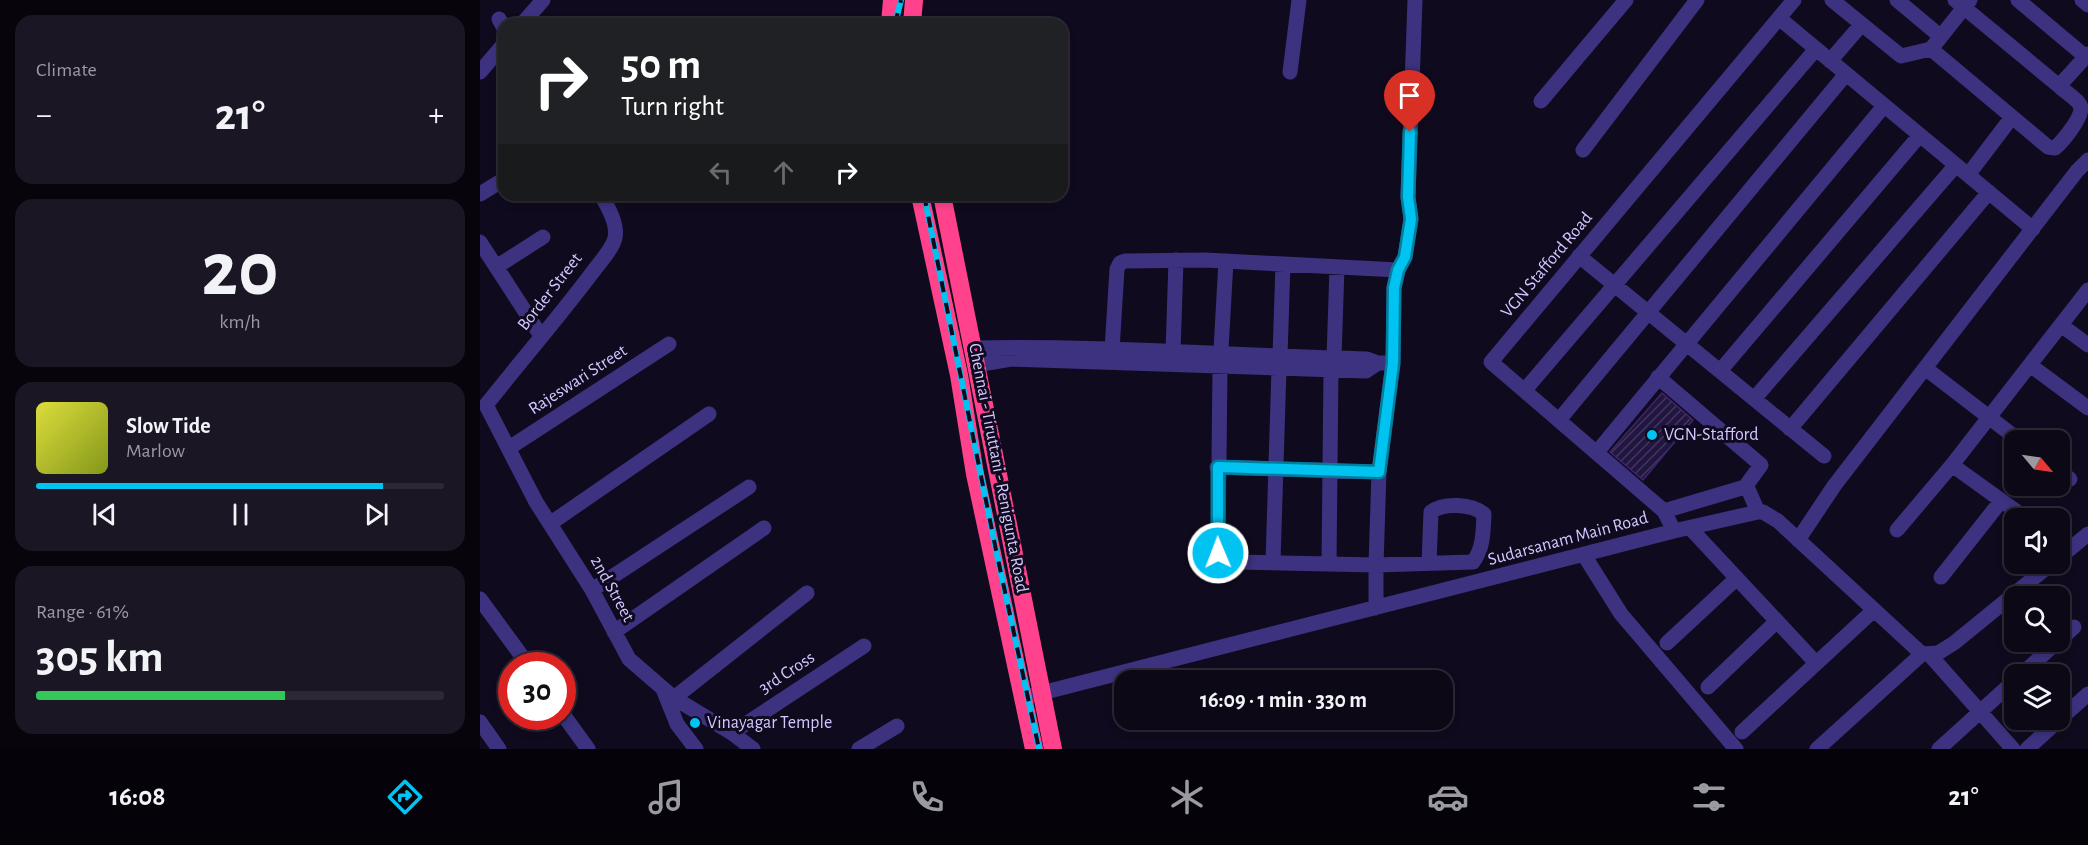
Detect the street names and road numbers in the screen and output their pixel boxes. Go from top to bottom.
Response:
street label: VGN Stafford Road [1498,209,1596,321]
street label: Border Street [514,250,586,334]
street label: Rajeswari Street [526,341,631,418]
street label: Chennai - Tiruttani - Renigunta Road [965,342,1031,594]
street label: Sudarsanam Main Road [1486,509,1650,569]
street label: 2nd Street [587,553,637,625]
street label: 3rd Cross [756,648,818,698]

